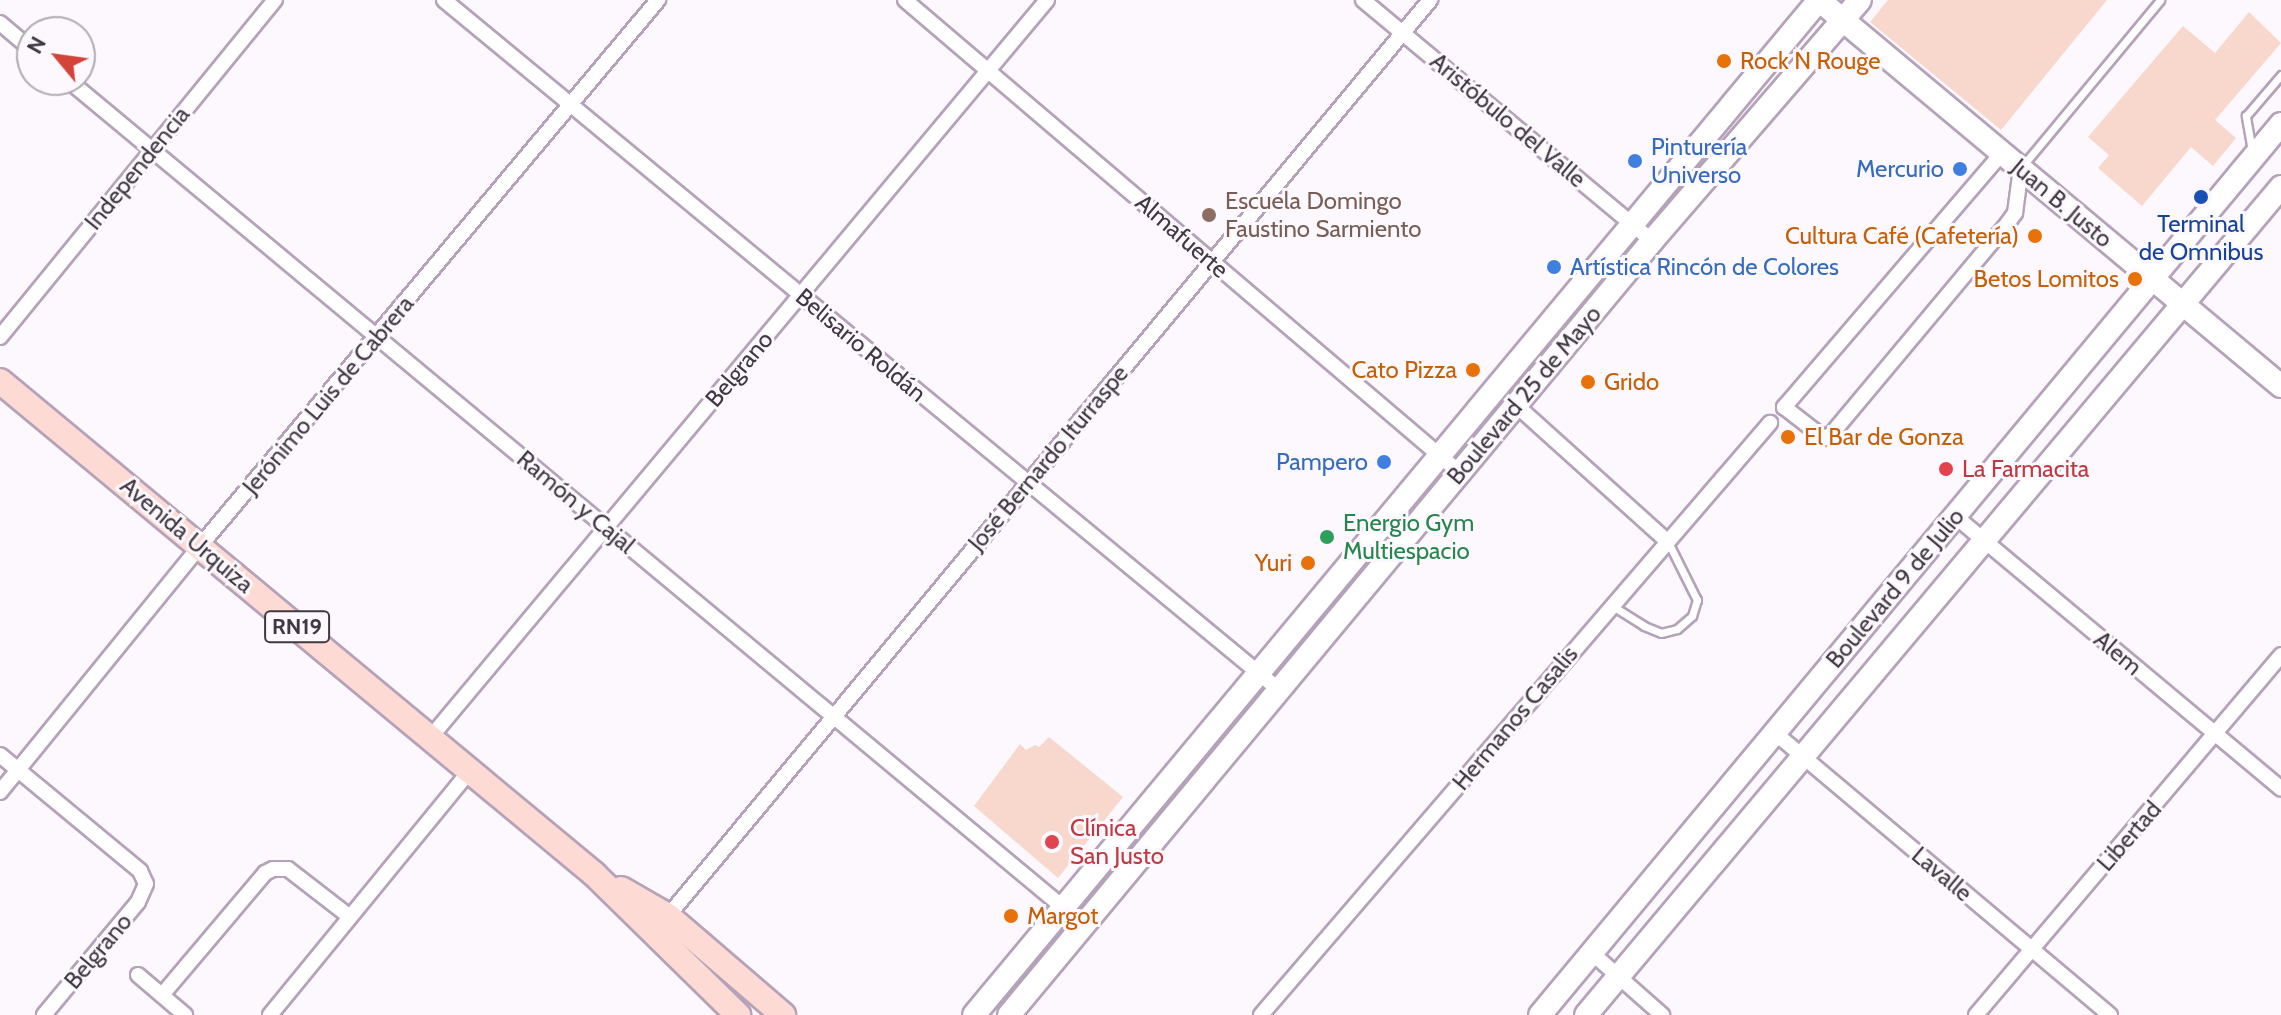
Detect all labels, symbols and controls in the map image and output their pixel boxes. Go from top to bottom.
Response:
north arrow [16,16,96,96]
text: N [21,32,52,58]
street label: Aristóbulo del Valle [1424,47,1592,193]
place label: Rock N Rouge [1740,47,1881,75]
marker: Rock N Rouge [1715,52,1733,70]
street label: Independencia [78,100,196,236]
place label: Pinturería Universo [1651,133,1747,189]
marker: Pinturería Universo [1626,152,1644,170]
street label: Juan B. Justo [2006,152,2118,254]
place label: Mercurio [1856,155,1944,183]
marker: Mercurio [1951,160,1969,178]
place label: Escuela Domingo Faustino Sarmiento [1225,187,1421,243]
street label: Almafuerte [1130,188,1234,284]
marker: Terminal de Omnibus [2192,188,2210,206]
marker: Escuela Domingo Faustino Sarmiento [1200,206,1218,224]
place label: Terminal de Omnibus [2139,210,2263,266]
place label: Cultura Café (Cafetería) [1785,222,2019,250]
marker: Cultura Café (Cafetería) [2026,227,2044,245]
place label: Artística Rincón de Colores [1570,253,1839,281]
marker: Artística Rincón de Colores [1545,258,1563,276]
place label: Betos Lomitos [1974,265,2119,293]
marker: Betos Lomitos [2126,270,2144,288]
street label: Belisario Roldán [790,282,932,408]
street label: Jerónimo Luis de Cabrera [236,290,420,500]
street label: Boulevard 25 de Mayo [1441,300,1607,490]
street label: Belgrano [699,325,779,413]
place label: Cato Pizza [1352,356,1457,384]
street label: José Bernardo Iturraspe [962,359,1134,557]
marker: Cato Pizza [1464,361,1482,379]
place label: Grido [1604,368,1659,396]
marker: Grido [1579,373,1597,391]
place label: El Bar de Gonza [1804,423,1964,451]
marker: El Bar de Gonza [1779,428,1797,446]
street label: Ramón y Cajal [511,444,641,560]
place label: Pampero [1276,448,1368,476]
marker: Pampero [1375,453,1393,471]
place label: La Farmacita [1962,455,2089,483]
marker: La Farmacita [1937,460,1955,478]
street label: Avenida Urquiza [115,471,259,599]
street label: Boulevard 9 de Julio [1820,502,1970,674]
place label: Energio Gym Multiespacio [1343,509,1474,565]
marker: Energio Gym Multiespacio [1318,528,1336,546]
place label: Yuri [1255,549,1292,577]
marker: Yuri [1299,554,1317,572]
road number: RN19 [263,609,331,645]
street label: Alem [2088,625,2148,681]
street label: Hermanos Casalis [1446,640,1584,796]
street label: Libertad [2091,795,2167,877]
place label: Clínica San Justo [1070,814,1164,870]
marker: Clínica San Justo [1041,831,1063,853]
street label: Lavalle [1906,841,1978,907]
place label: Margot [1027,902,1098,930]
street label: Belgrano [58,907,138,995]
marker: Margot [1002,907,1020,925]

